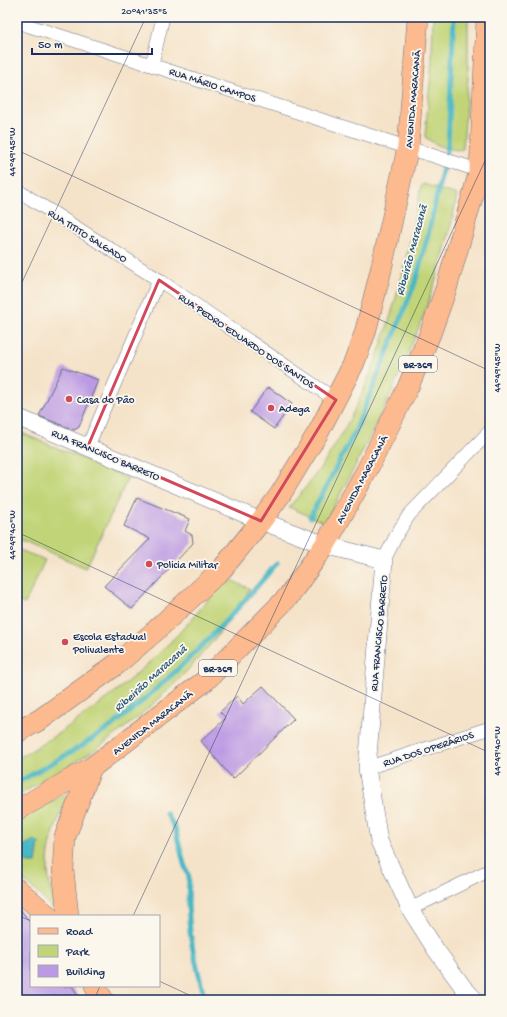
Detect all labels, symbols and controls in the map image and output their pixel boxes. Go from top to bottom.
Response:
text: 20°41'35"S [121,6,167,18]
scale bar [32,30,152,56]
text: 50 m [38,39,63,53]
street label: AVENIDA MARACANÃ [403,49,424,149]
street label: RUA MÁRIO CAMPOS [167,65,259,106]
text: 44°49'45"W [7,127,19,176]
water label: Ribeirão Maracanã [394,202,432,297]
street label: RUA TITITO SALGADO [45,207,129,266]
street label: RUA PEDRO EDUARDO DOS SANTOS [176,292,317,392]
text: 44°49'45"W [492,343,504,392]
road number: BR-369 [399,356,437,372]
marker: Casa do Pão [64,394,74,404]
place label: Casa do Pão [77,395,135,407]
marker: Adega [266,403,276,413]
place label: Adega [279,404,311,416]
street label: RUA FRANCISCO BARRETO [49,428,162,484]
street label: AVENIDA MARACANÃ [334,433,391,526]
text: 44°49'40"W [7,510,19,560]
marker: Policia Militar [144,559,154,569]
place label: Policia Militar [156,560,219,572]
street label: RUA FRANCISCO BARRETO [369,574,391,692]
place label: Escola Estadual Polivalente [72,632,147,657]
marker: Escola Estadual Polivalente [60,637,70,647]
water label: Ribeirão Maracanã [112,642,192,716]
road number: BR-369 [199,660,237,676]
street label: AVENIDA MARACANÃ [110,688,196,758]
text: 44°49'40"W [492,726,504,776]
street label: RUA DOS OPERÁRIOS [381,728,476,770]
legend [30,915,160,987]
text: Road [66,926,93,940]
text: Park [65,946,91,960]
text: Building [65,966,105,980]

